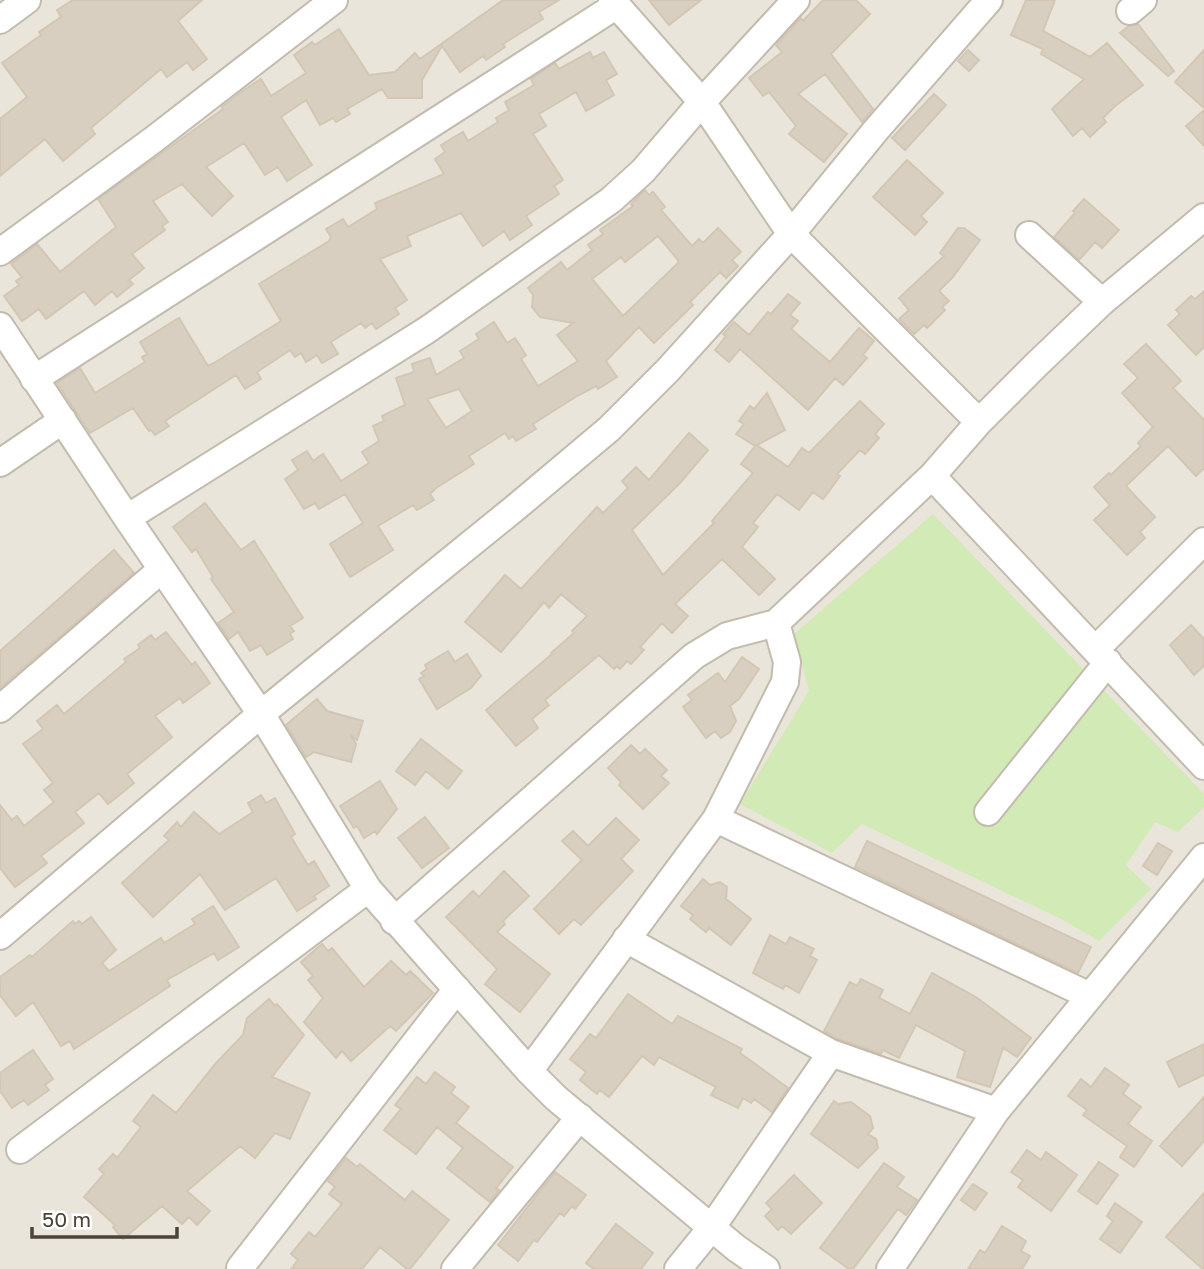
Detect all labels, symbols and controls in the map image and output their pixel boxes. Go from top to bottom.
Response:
scale bar [32,1196,177,1240]
text: 50 m [42,1206,91,1232]

